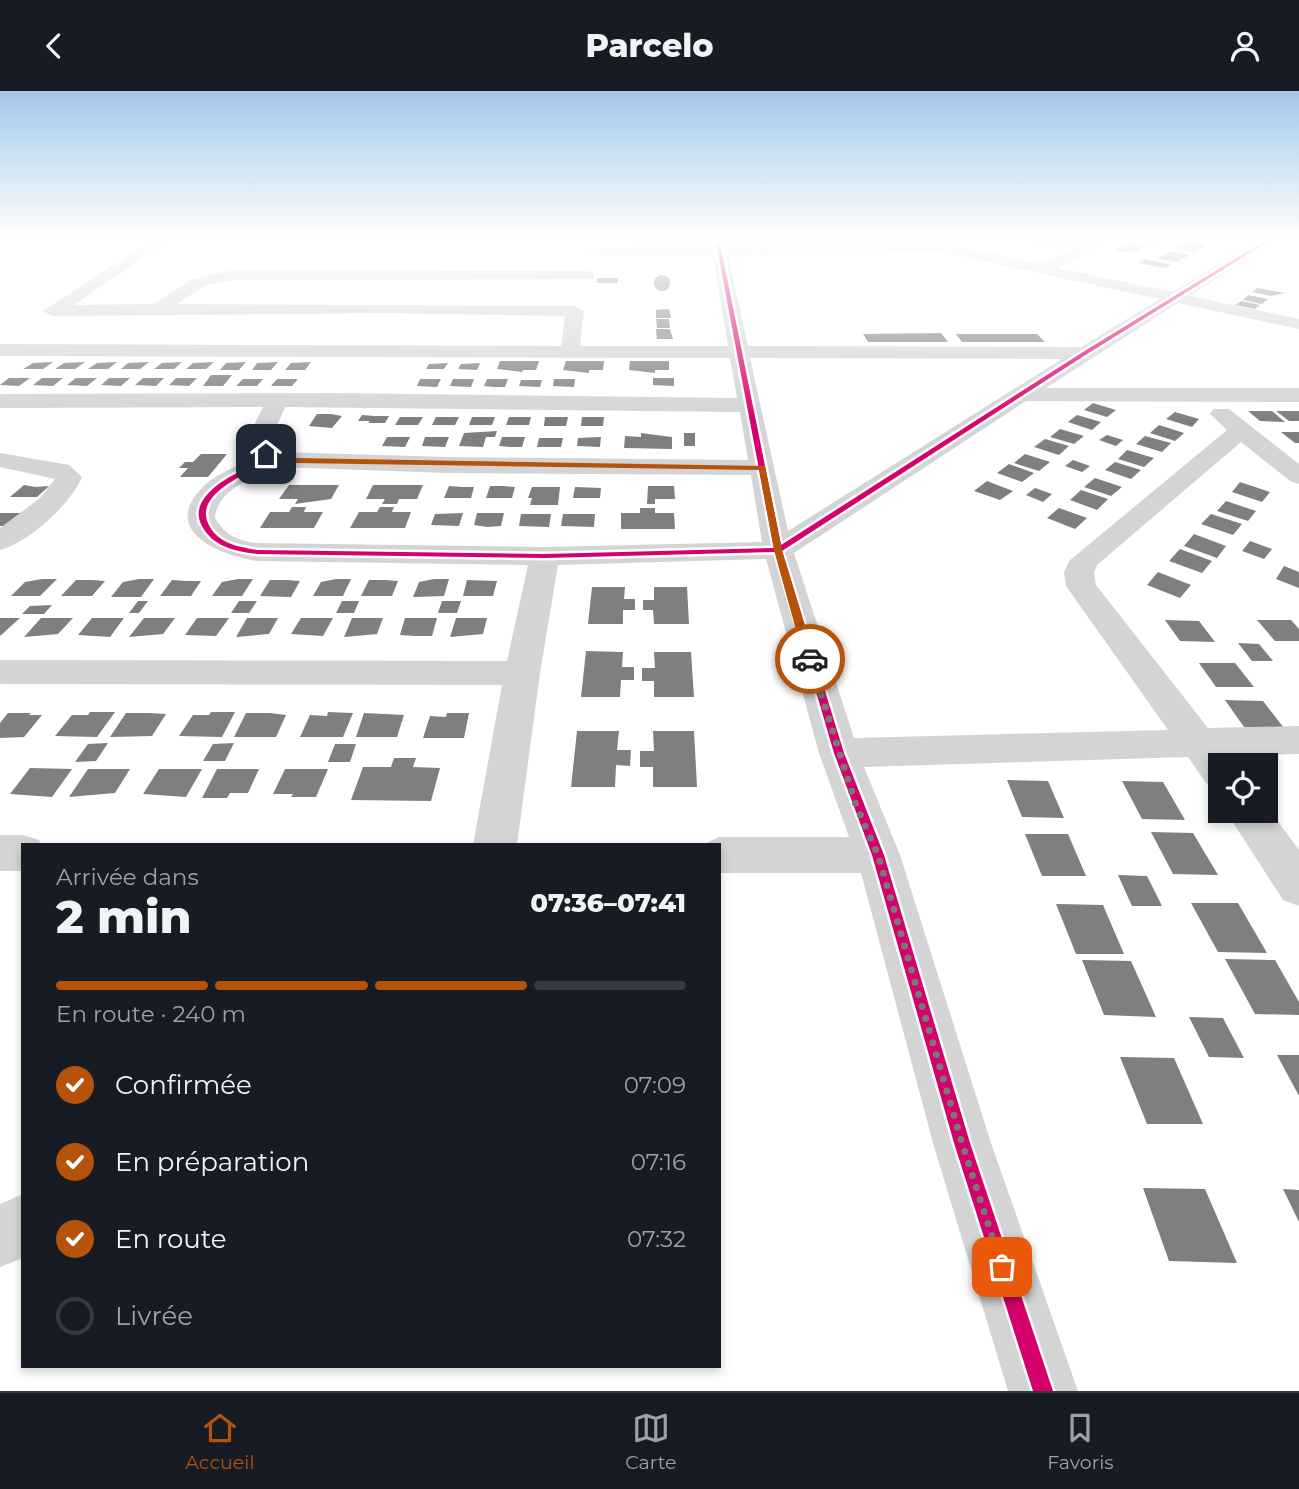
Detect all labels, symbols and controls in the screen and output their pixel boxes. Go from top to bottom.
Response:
text: Parcelo [585,26,714,65]
icon: back [35,27,73,65]
icon: person [1226,27,1264,65]
pin [236,424,296,484]
icon: home [247,435,285,473]
courier [775,624,845,694]
icon: car [791,640,829,678]
map controls [1208,753,1278,823]
button: locate [1208,753,1278,823]
text: Arrivée dans [56,863,199,891]
text: 07:36–07:41 [530,887,686,919]
text: 2 min [56,888,191,945]
text: En route · 240 m [56,1000,246,1028]
icon: check [56,1066,94,1104]
text: Confirmée [115,1069,252,1101]
text: 07:09 [624,1071,686,1099]
icon: check [56,1143,94,1181]
text: En préparation [115,1146,309,1178]
text: 07:16 [631,1148,686,1176]
icon: check [56,1220,94,1258]
text: En route [115,1223,226,1255]
text: 07:32 [627,1225,686,1253]
pin [972,1237,1032,1297]
icon: bag [983,1248,1021,1286]
text: Livrée [115,1300,193,1332]
tab: Accueil [185,1409,255,1474]
tab: Carte [625,1409,677,1474]
tab: Favoris [1047,1409,1114,1474]

